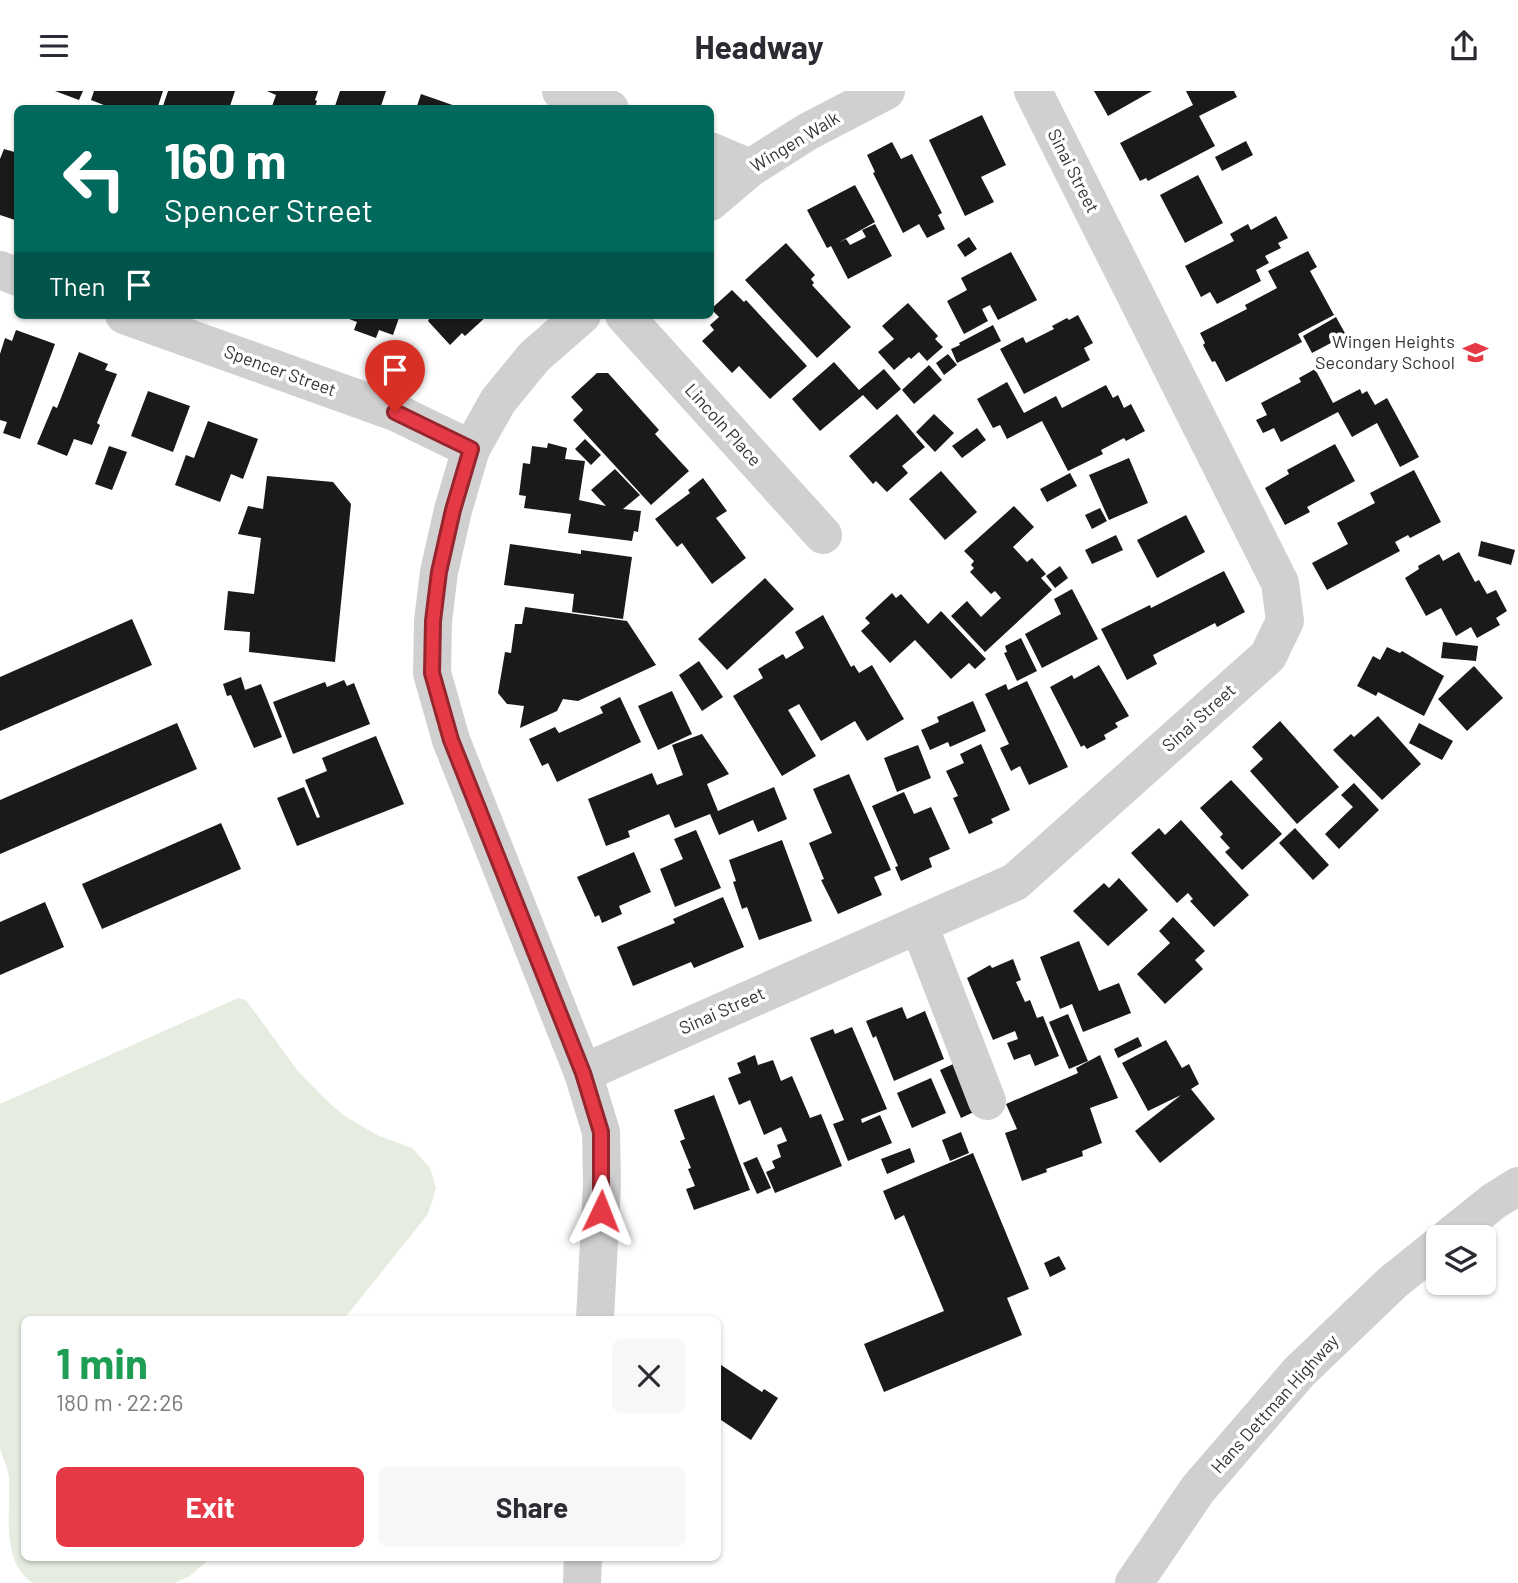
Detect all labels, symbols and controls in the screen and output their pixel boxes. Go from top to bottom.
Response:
icon: menu [35,27,73,65]
text: Headway [694,27,824,65]
icon: share [1445,27,1483,65]
street label: Wingen Walk [746,106,843,176]
street label: Sinai Street [1043,125,1104,216]
text: 160 m [164,130,286,189]
icon: left [49,133,140,224]
text: Spencer Street [164,190,373,228]
icon: arrive [120,266,158,304]
text: Then [49,270,106,301]
place label: Wingen Heights Secondary School [1315,330,1455,373]
school or university icon: Wingen Heights Secondary School [1461,338,1489,366]
street label: Spencer Street [221,340,339,401]
pin [365,340,425,412]
icon: arrive [376,351,414,389]
street label: Lincoln Place [681,378,767,470]
street label: Sinai Street [1157,679,1240,756]
street label: Sinai Street [675,981,768,1039]
position arrow [564,1174,638,1248]
map controls [1426,1225,1496,1295]
button: layers [1426,1225,1496,1295]
street label: Hans Dettman Highway [1206,1329,1343,1477]
text: 1 min [56,1337,148,1387]
button: close [612,1339,686,1413]
text: 180 m · 22:26 [56,1388,183,1416]
button: Exit [56,1467,364,1547]
button: Share [378,1467,686,1547]

